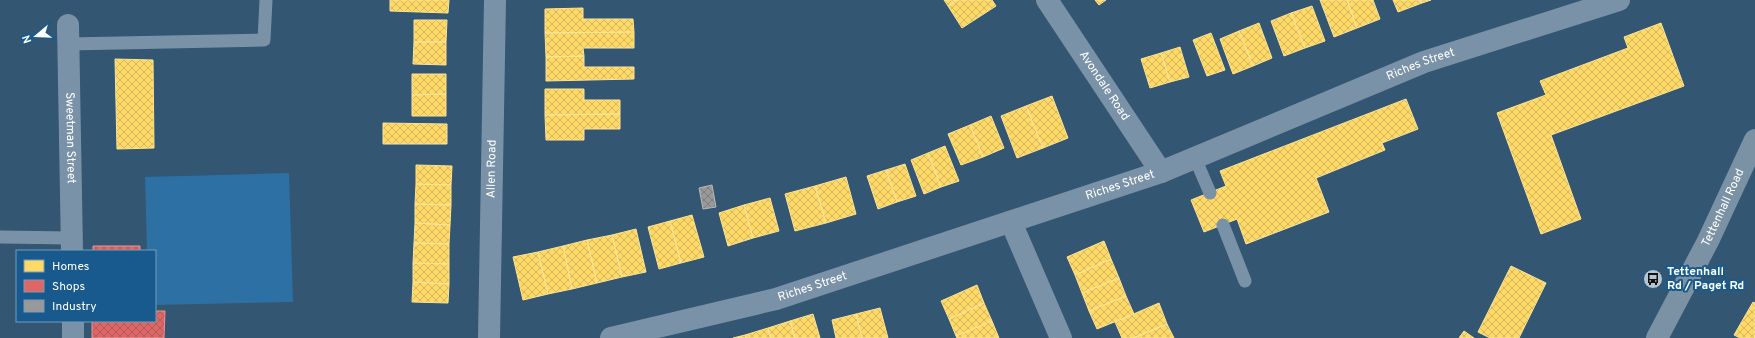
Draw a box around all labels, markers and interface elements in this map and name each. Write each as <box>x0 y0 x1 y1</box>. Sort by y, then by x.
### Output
north arrow <box>16 16 56 56</box>
text: N <box>20 33 35 45</box>
street label: Riches Street <box>1384 45 1457 85</box>
street label: Avondale Road <box>1075 48 1133 124</box>
street label: Sweetman Street <box>61 92 79 184</box>
street label: Allen Road <box>483 140 501 198</box>
street label: Tettenhall Road <box>1698 166 1748 250</box>
street label: Riches Street <box>1084 167 1157 204</box>
legend <box>16 250 156 322</box>
text: Homes <box>52 259 89 275</box>
place label: Tettenhall Rd / Paget Rd <box>1667 264 1744 294</box>
street label: Riches Street <box>776 268 849 306</box>
bus stop icon: Tettenhall Rd / Paget Rd <box>1642 268 1664 290</box>
text: Shops <box>52 279 85 295</box>
text: Industry <box>52 299 97 315</box>

